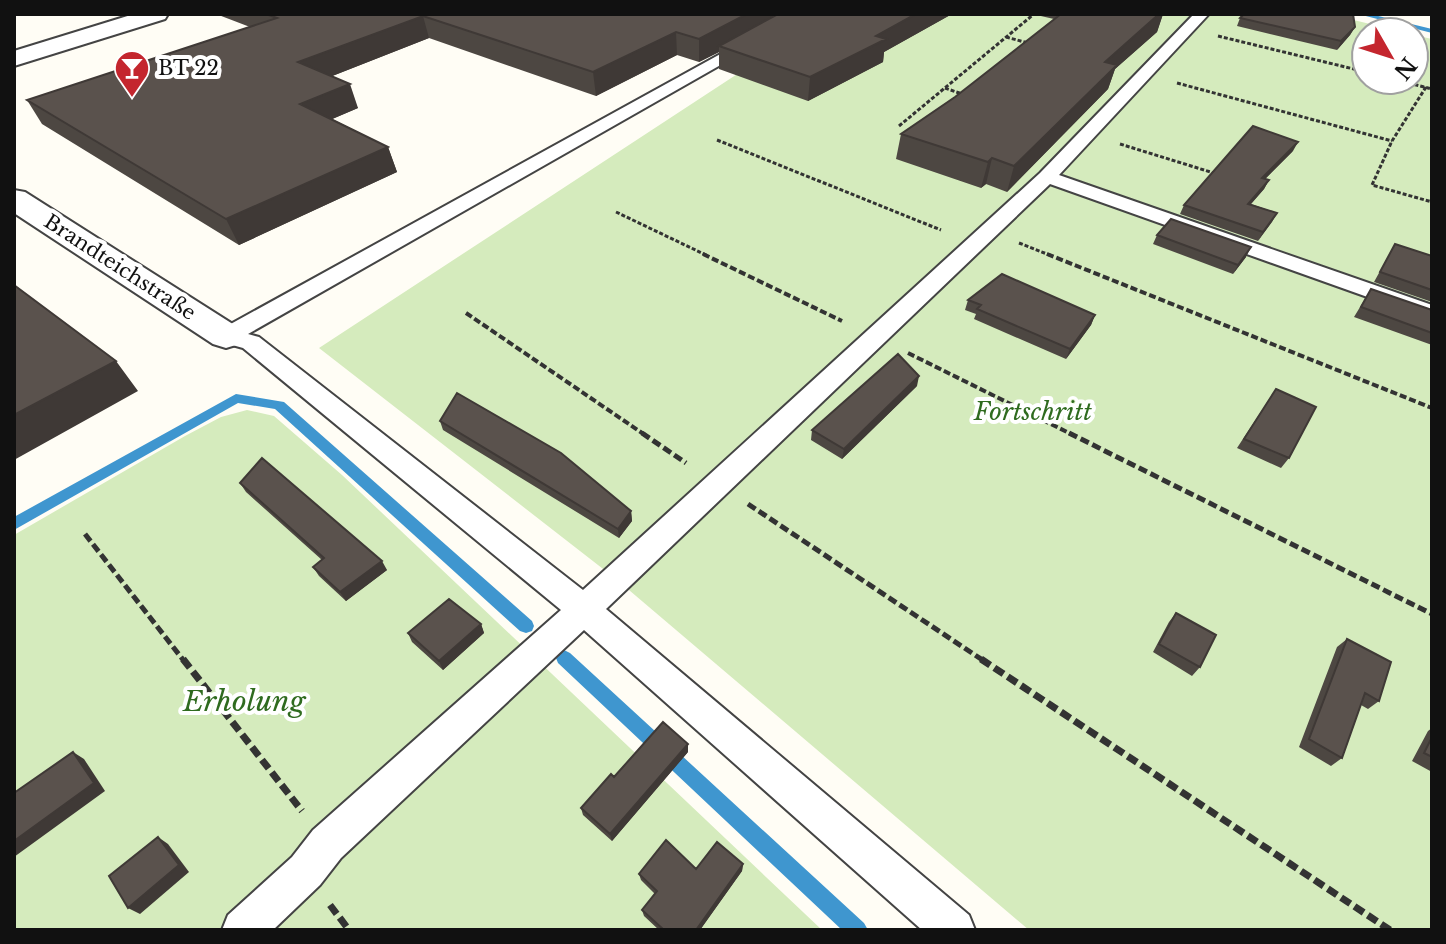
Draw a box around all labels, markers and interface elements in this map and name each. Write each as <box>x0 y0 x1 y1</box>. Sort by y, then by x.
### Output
north arrow <box>1350 16 1430 96</box>
bar icon: BT 22 <box>113 49 151 99</box>
text: N <box>1388 52 1422 85</box>
place label: BT 22 <box>158 56 219 80</box>
street label: Brandteichstraße <box>40 209 200 325</box>
park label: Fortschritt <box>973 397 1092 426</box>
park label: Erholung <box>182 684 307 719</box>

